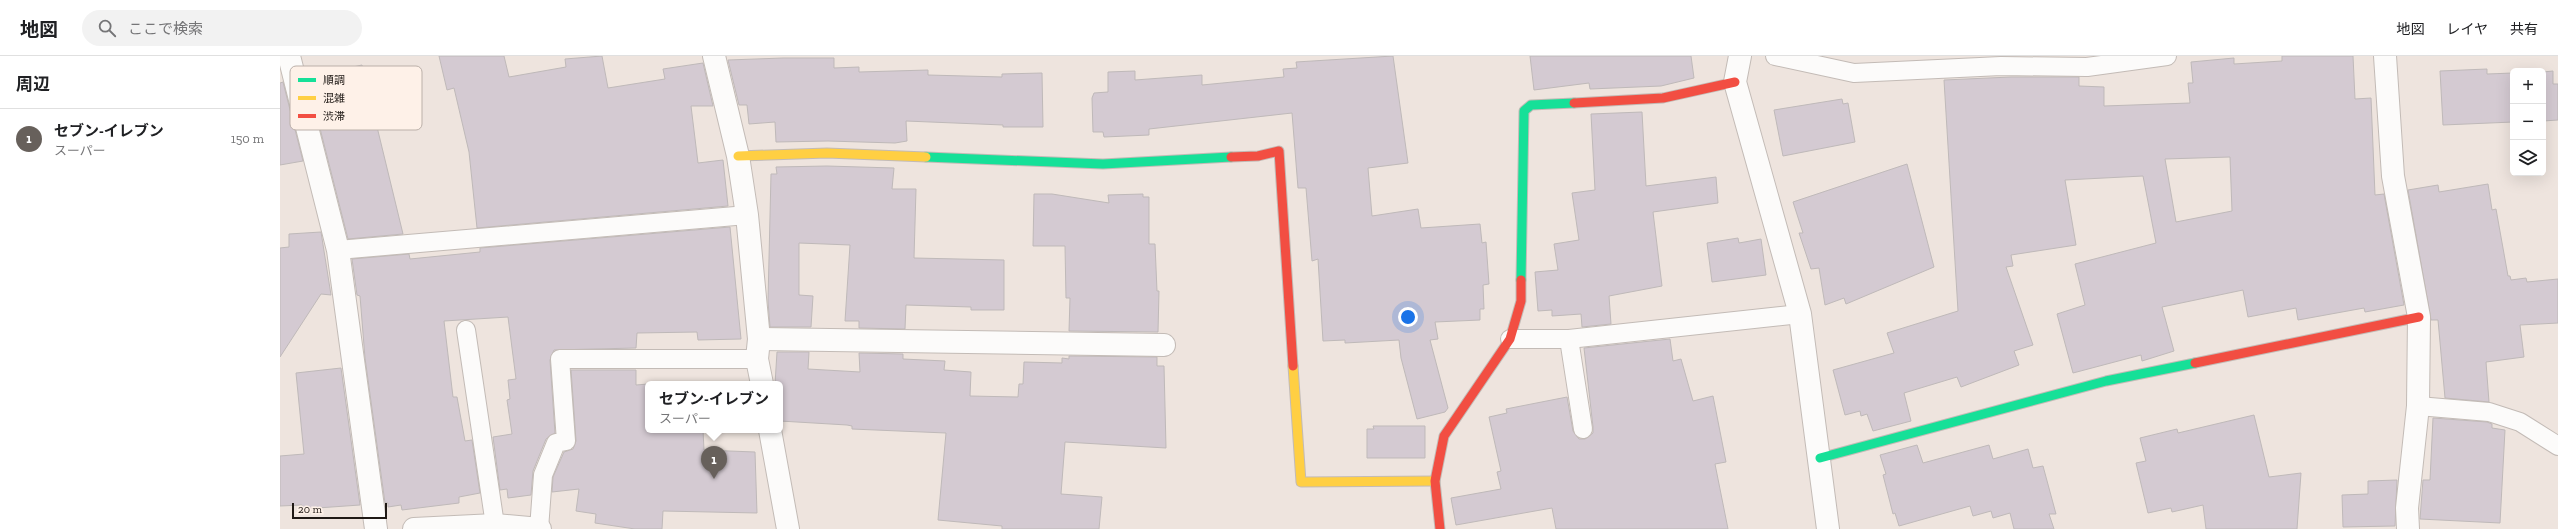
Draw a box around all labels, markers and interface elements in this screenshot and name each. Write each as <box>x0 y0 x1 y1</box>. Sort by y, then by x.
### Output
search box <box>82 10 362 46</box>
icon: search <box>96 17 118 39</box>
text: 地図 <box>20 18 58 41</box>
text: ここで検索 <box>128 20 203 38</box>
text: 地図 <box>2396 21 2424 38</box>
text: レイヤ <box>2446 21 2488 38</box>
text: 共有 <box>2510 21 2538 38</box>
legend <box>290 66 422 130</box>
map controls <box>2510 68 2546 176</box>
button: + <box>2510 68 2546 104</box>
text: 周辺 <box>16 74 50 94</box>
text: 順調 <box>323 74 345 87</box>
text: 混雑 <box>323 92 345 105</box>
button: − <box>2510 104 2546 140</box>
text: 渋滞 <box>323 110 345 123</box>
text: セブン-イレブン <box>54 122 164 140</box>
text: 1 <box>26 131 32 146</box>
text: 150 m <box>231 131 264 146</box>
button: layers <box>2510 140 2546 176</box>
text: スーパー <box>54 143 106 158</box>
your location <box>1398 307 1418 327</box>
popup <box>645 381 783 433</box>
text: セブン-イレブン <box>659 390 769 408</box>
text: スーパー <box>659 411 711 426</box>
pin: 1 <box>701 446 727 479</box>
scale bar <box>292 501 387 520</box>
text: 20 m <box>298 503 322 516</box>

